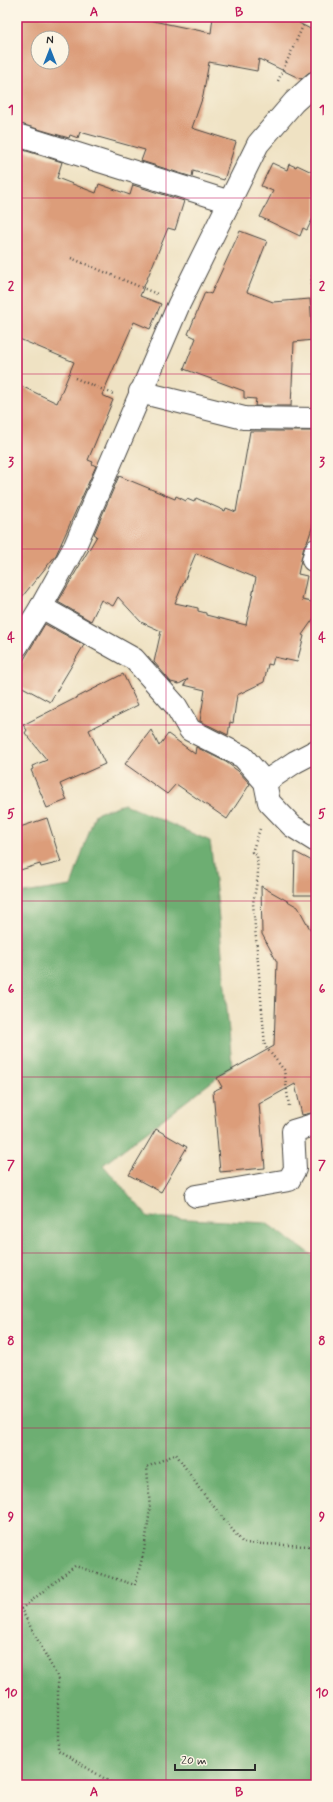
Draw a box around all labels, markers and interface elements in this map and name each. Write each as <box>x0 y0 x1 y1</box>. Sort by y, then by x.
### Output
text: A <box>90 4 98 21</box>
text: B <box>235 4 244 21</box>
north arrow <box>30 30 70 70</box>
text: N <box>46 34 54 48</box>
text: 1 <box>8 102 14 119</box>
text: 1 <box>319 102 325 119</box>
text: 2 <box>8 278 15 295</box>
text: 2 <box>319 278 326 295</box>
text: 3 <box>8 454 14 471</box>
text: 3 <box>319 454 325 471</box>
text: 4 <box>7 630 15 647</box>
text: 4 <box>318 630 326 647</box>
text: 5 <box>7 806 15 823</box>
text: 5 <box>318 806 326 823</box>
text: 6 <box>8 981 15 998</box>
text: 6 <box>319 981 326 998</box>
text: 7 <box>7 1157 15 1174</box>
text: 7 <box>318 1157 326 1174</box>
text: 8 <box>7 1333 15 1350</box>
text: 8 <box>318 1333 326 1350</box>
text: 9 <box>8 1509 15 1526</box>
text: 9 <box>319 1509 326 1526</box>
text: 10 <box>4 1685 18 1702</box>
text: 10 <box>315 1685 329 1702</box>
scale bar <box>175 1746 255 1772</box>
text: 20 m <box>181 1753 207 1769</box>
text: A <box>90 1784 98 1801</box>
text: B <box>235 1784 244 1801</box>

